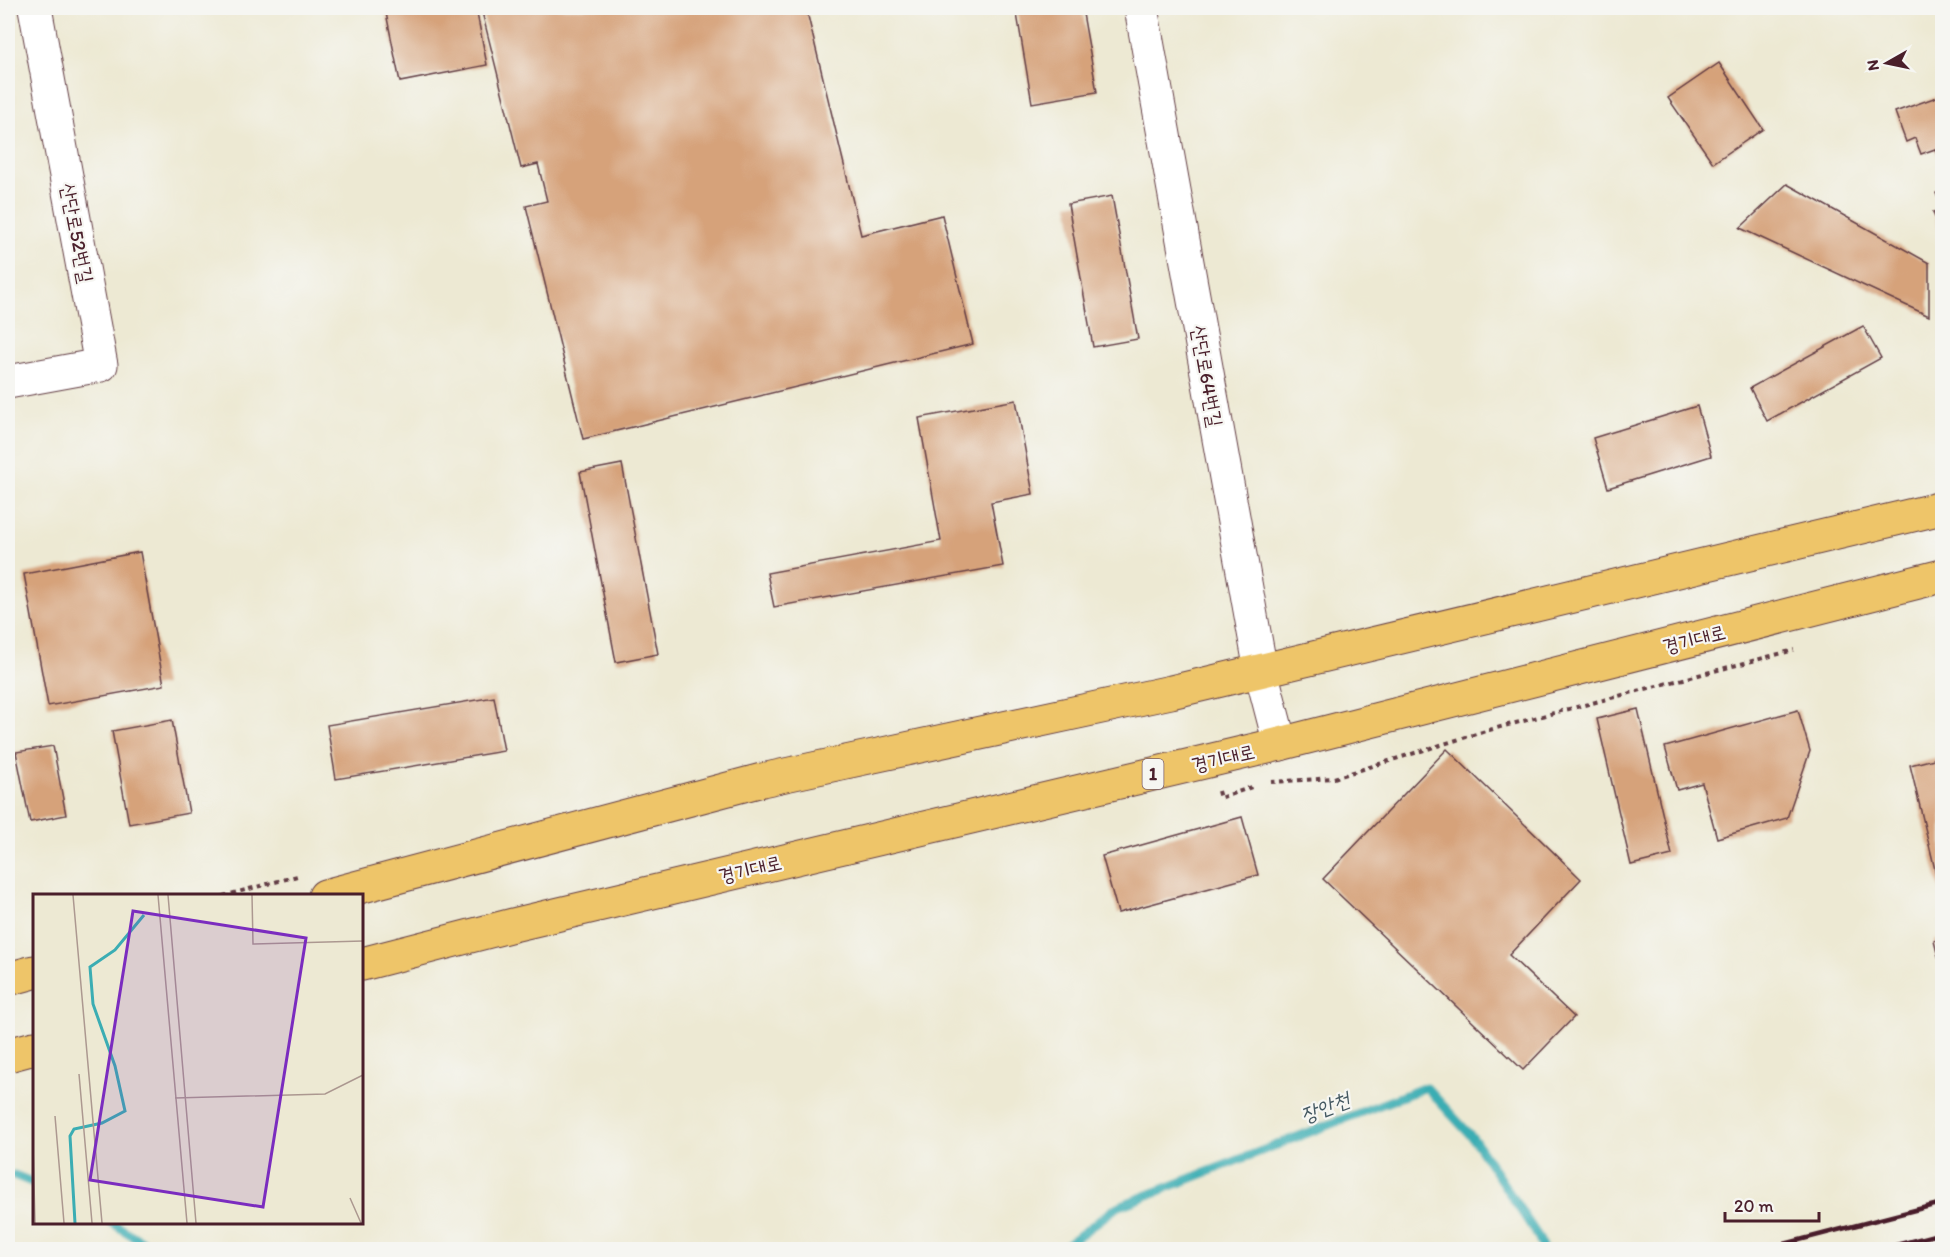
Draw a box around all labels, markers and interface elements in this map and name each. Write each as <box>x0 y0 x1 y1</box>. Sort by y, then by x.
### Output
north arrow <box>1857 33 1917 93</box>
text: N <box>1862 58 1883 72</box>
street label: 산단로52번길 <box>56 181 98 285</box>
street label: 산단로64번길 <box>1186 323 1228 429</box>
street label: 경기대로 <box>1660 620 1728 658</box>
street label: 경기대로 <box>1189 739 1257 777</box>
road number: 1 <box>1142 759 1164 789</box>
street label: 경기대로 <box>716 850 784 888</box>
inset map <box>33 894 363 1224</box>
water label: 장안천 <box>1297 1085 1355 1128</box>
scale bar <box>1725 1185 1820 1223</box>
text: 20 m <box>1734 1195 1774 1217</box>

